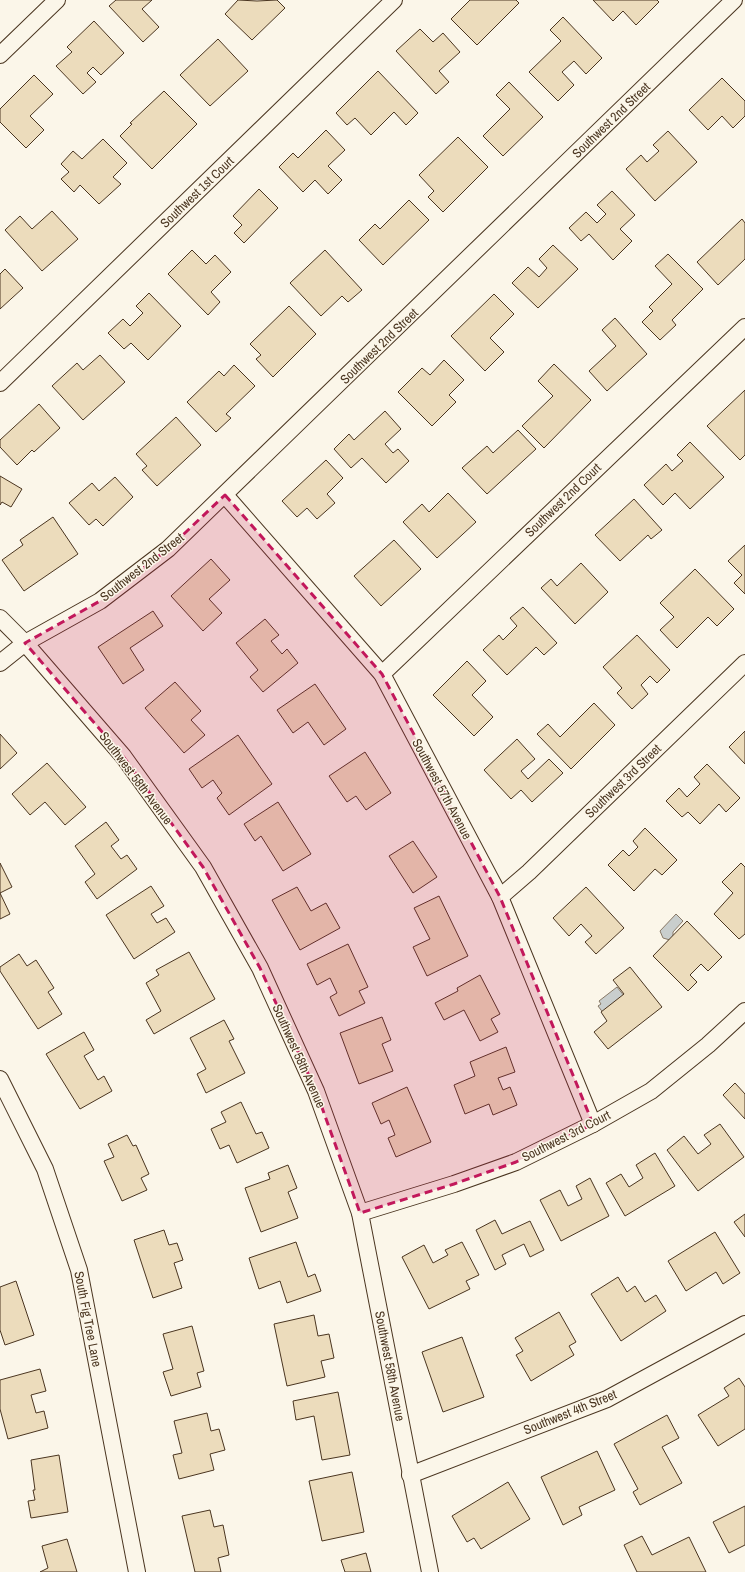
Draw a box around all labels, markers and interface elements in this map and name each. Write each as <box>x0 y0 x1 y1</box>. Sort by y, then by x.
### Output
street label: Southwest 2nd Street <box>568 78 654 162</box>
street label: Southwest 1st Court <box>157 153 237 231</box>
street label: Southwest 2nd Street <box>336 304 422 388</box>
street label: Southwest 2nd Court <box>521 459 605 541</box>
street label: Southwest 2nd Street <box>97 529 187 605</box>
street label: Southwest 58th Avenue <box>96 728 176 828</box>
street label: Southwest 57th Avenue <box>408 736 476 842</box>
street label: Southwest 3rd Street <box>581 740 665 822</box>
street label: Southwest 58th Avenue <box>268 1001 330 1111</box>
street label: Southwest 3rd Court <box>519 1106 613 1166</box>
street label: South Fig Tree Lane <box>70 1270 106 1368</box>
street label: Southwest 58th Avenue <box>371 1309 409 1423</box>
street label: Southwest 4th Street <box>521 1386 619 1438</box>

